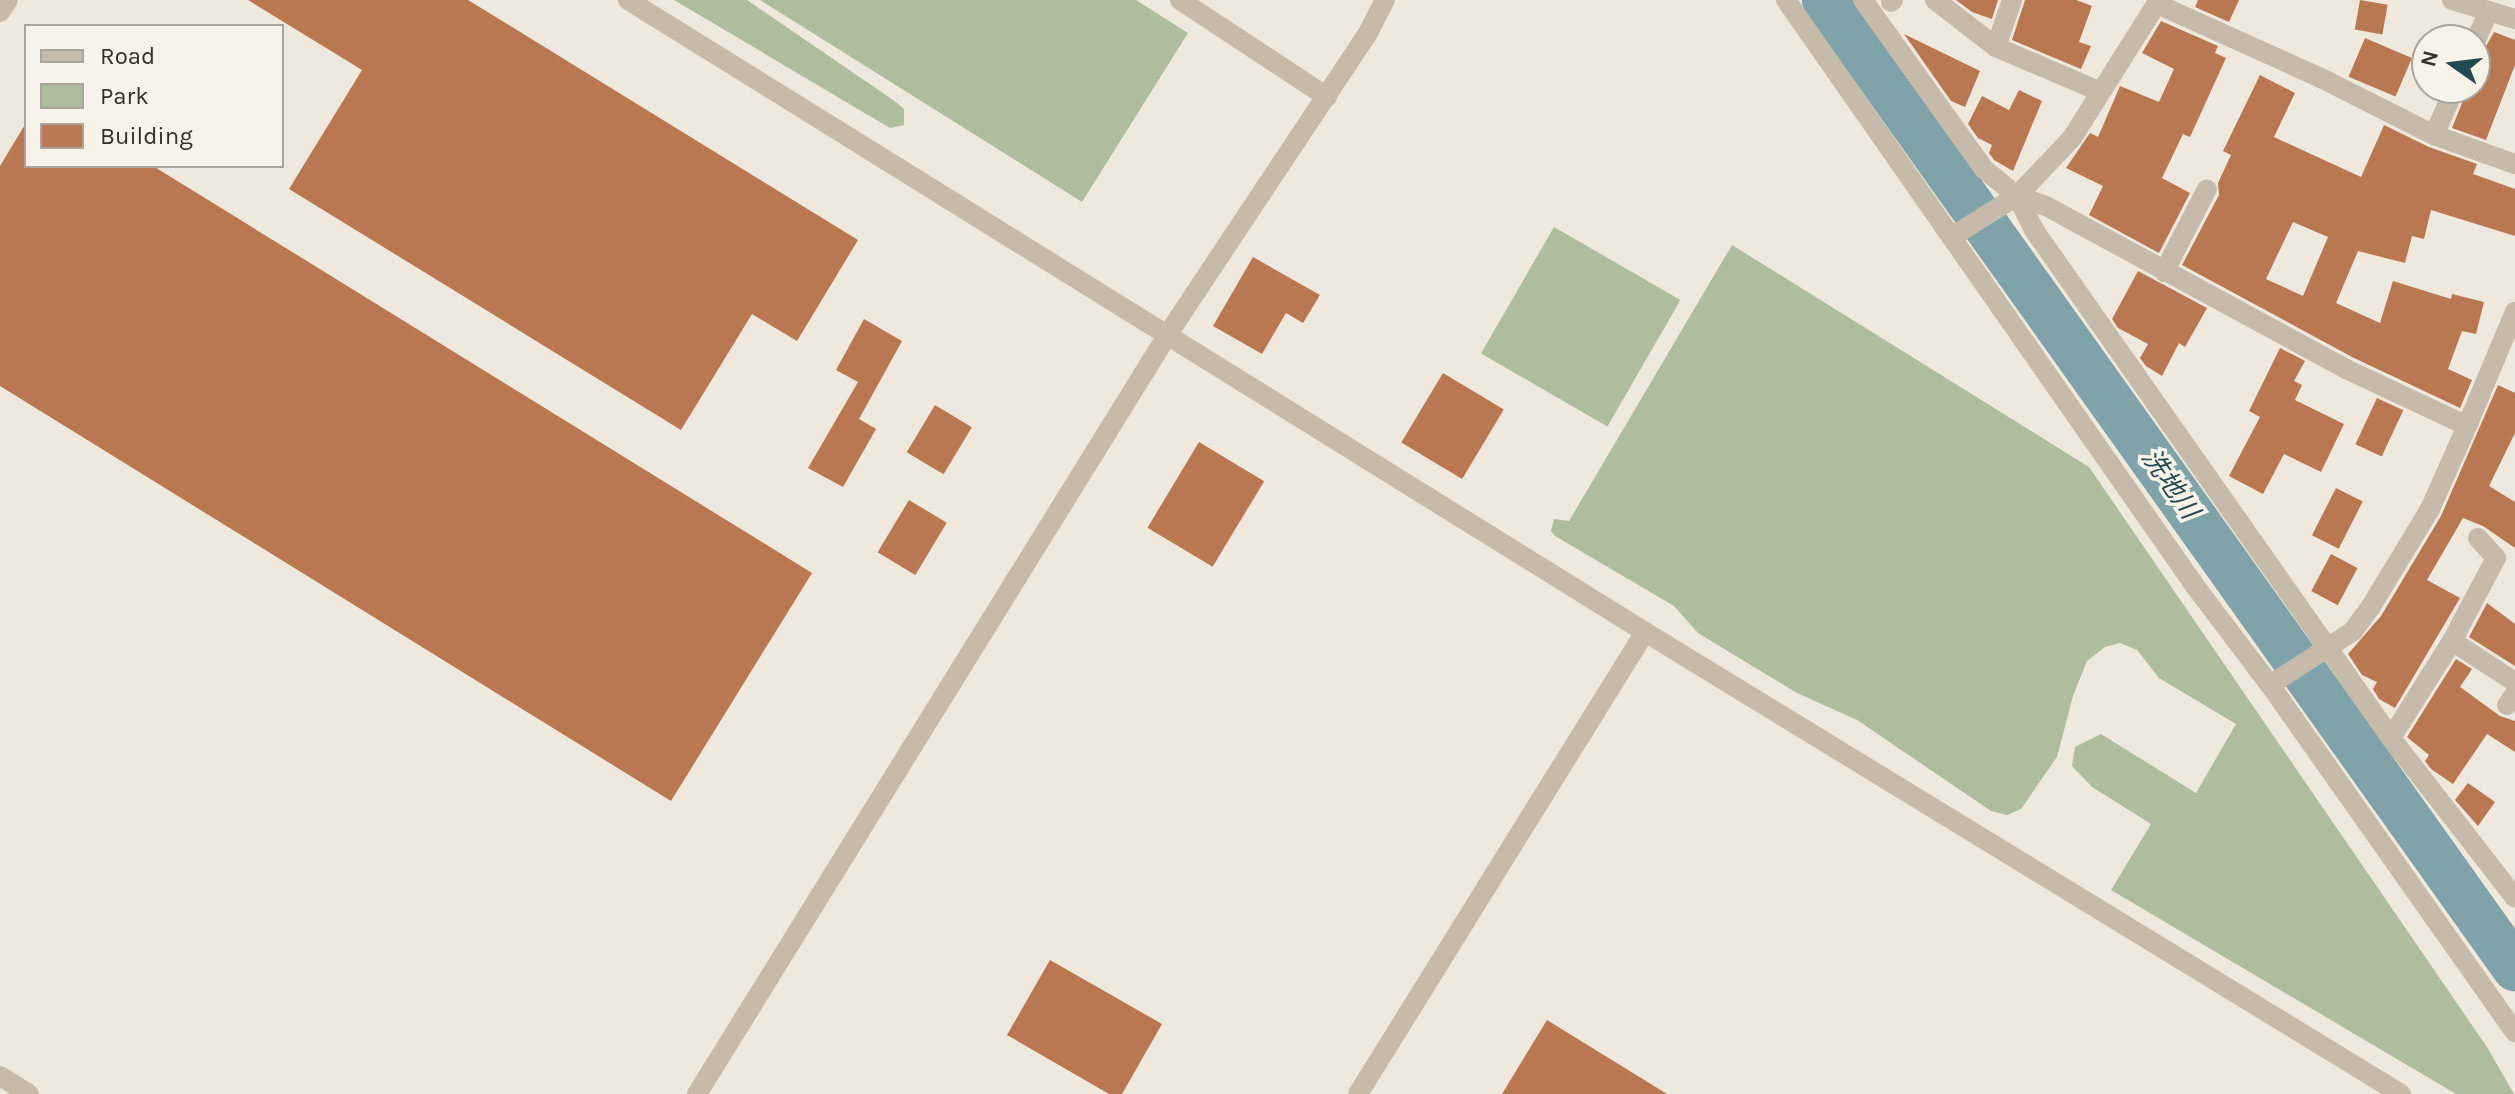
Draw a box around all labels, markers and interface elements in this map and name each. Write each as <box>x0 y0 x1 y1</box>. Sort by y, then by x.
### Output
legend <box>24 24 284 168</box>
north arrow <box>2411 24 2491 104</box>
text: Road <box>100 42 155 70</box>
text: N <box>2415 48 2444 69</box>
text: Park <box>100 82 149 110</box>
text: Building <box>100 122 193 150</box>
water label: 洗地川 <box>2135 443 2205 525</box>

